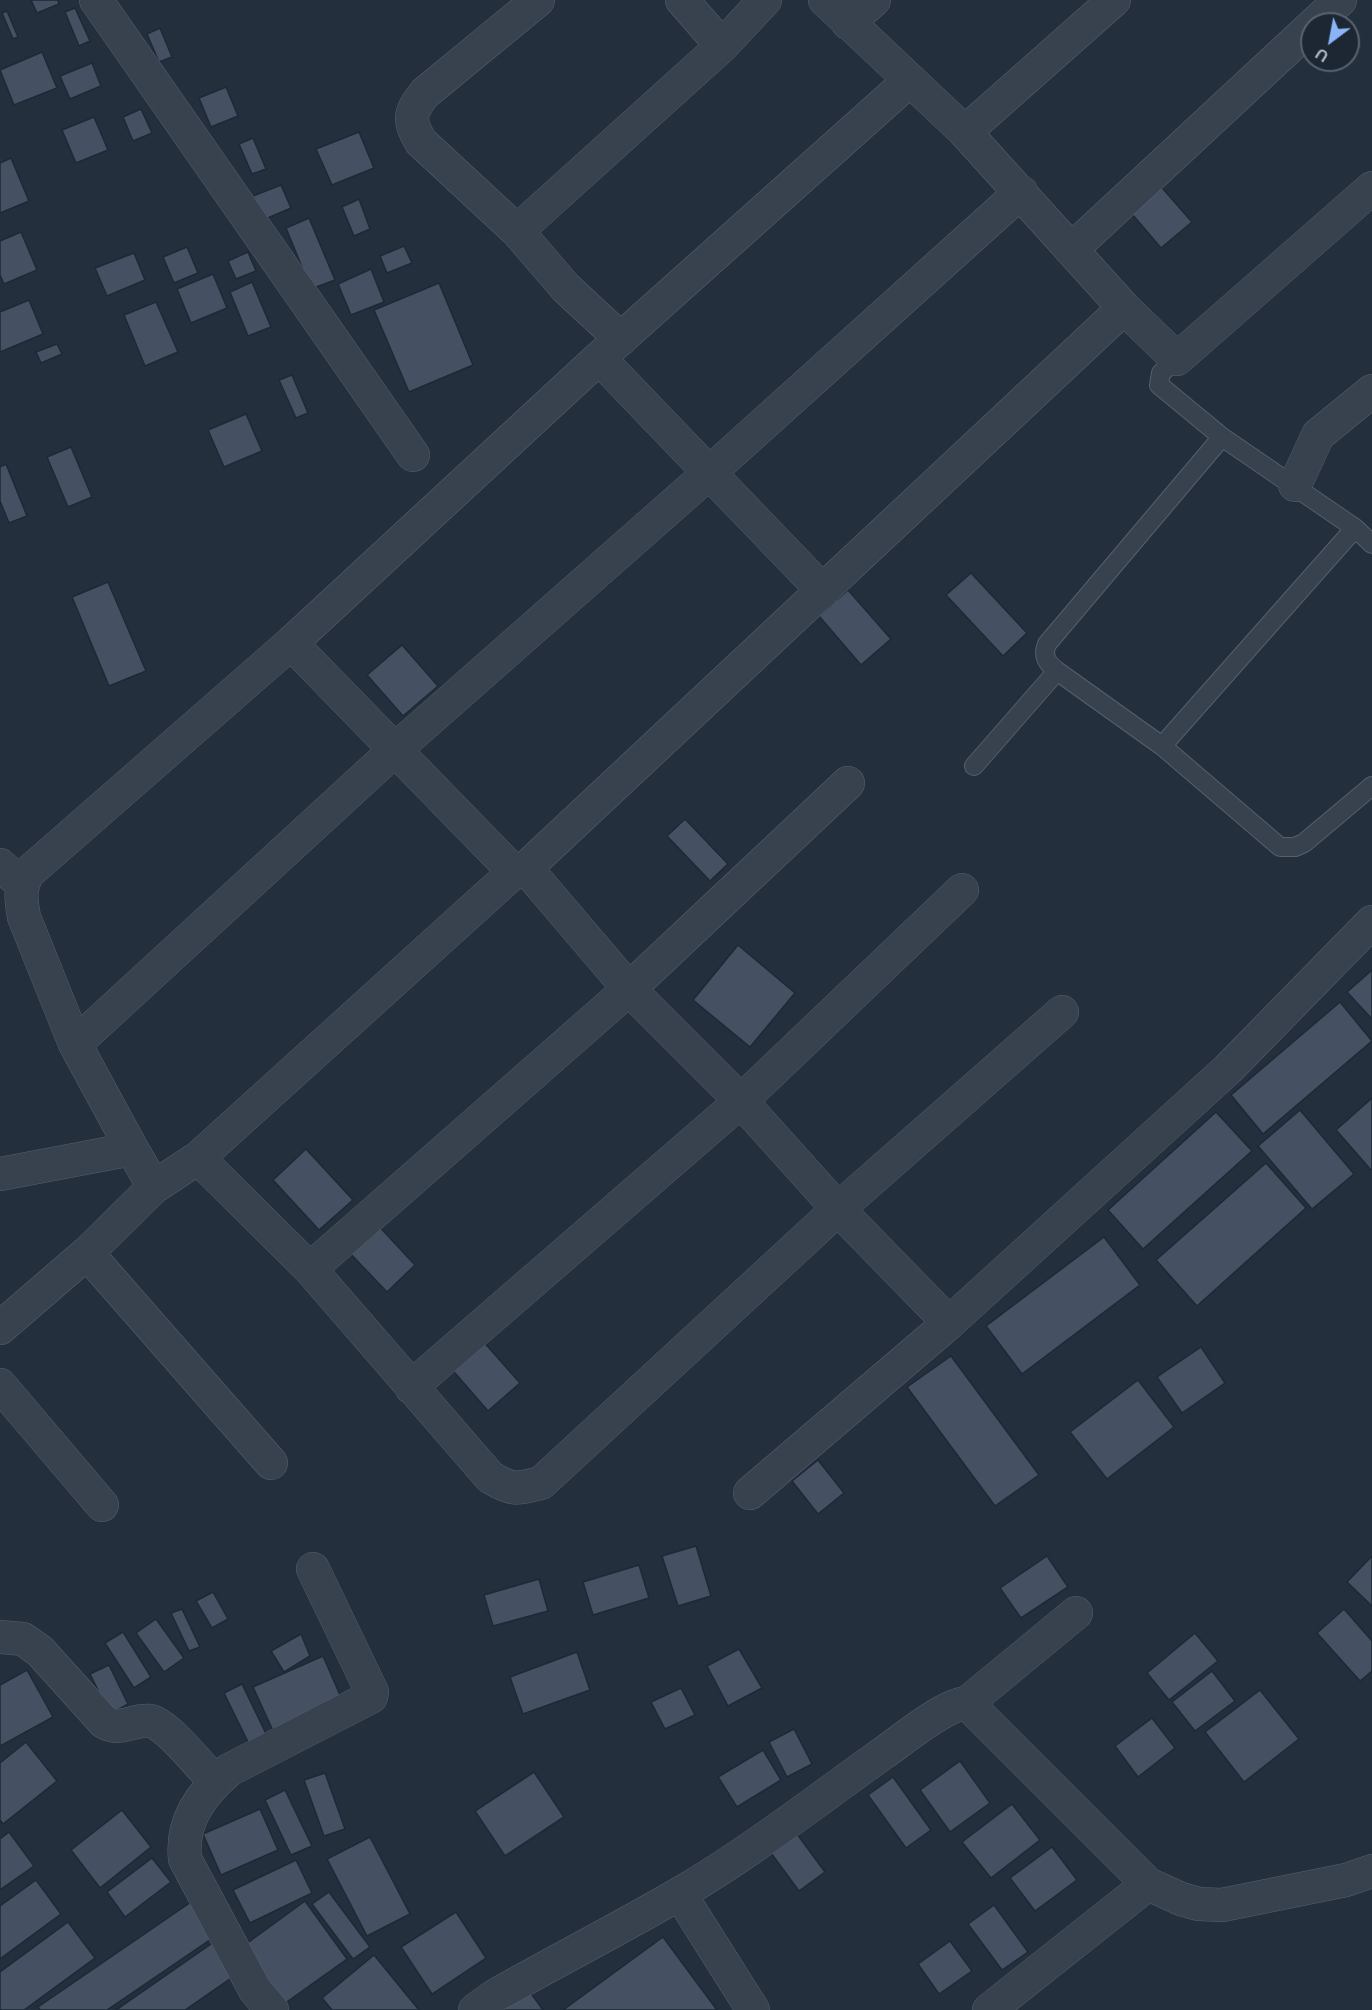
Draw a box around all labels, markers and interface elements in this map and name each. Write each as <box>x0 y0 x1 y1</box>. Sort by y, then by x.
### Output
north arrow <box>1300 12 1360 72</box>
text: U <box>1311 45 1331 67</box>

